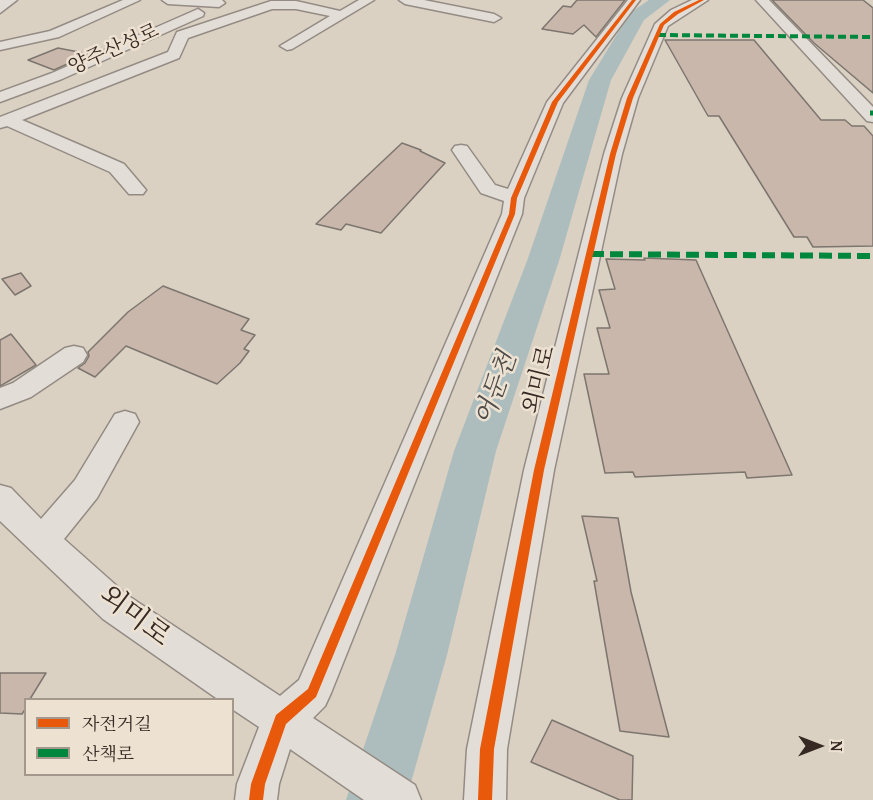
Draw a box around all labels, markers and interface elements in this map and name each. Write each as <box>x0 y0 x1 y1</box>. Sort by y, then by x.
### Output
street label: 양주산성로 <box>65 19 163 81</box>
street label: 외미로 <box>518 343 562 417</box>
water label: 어둔천 <box>469 348 525 430</box>
street label: 외미로 <box>91 579 177 655</box>
legend <box>24 698 234 776</box>
text: 자전거길 <box>82 710 152 737</box>
north arrow <box>789 716 849 776</box>
text: 산책로 <box>82 740 134 767</box>
text: N <box>825 741 849 751</box>

